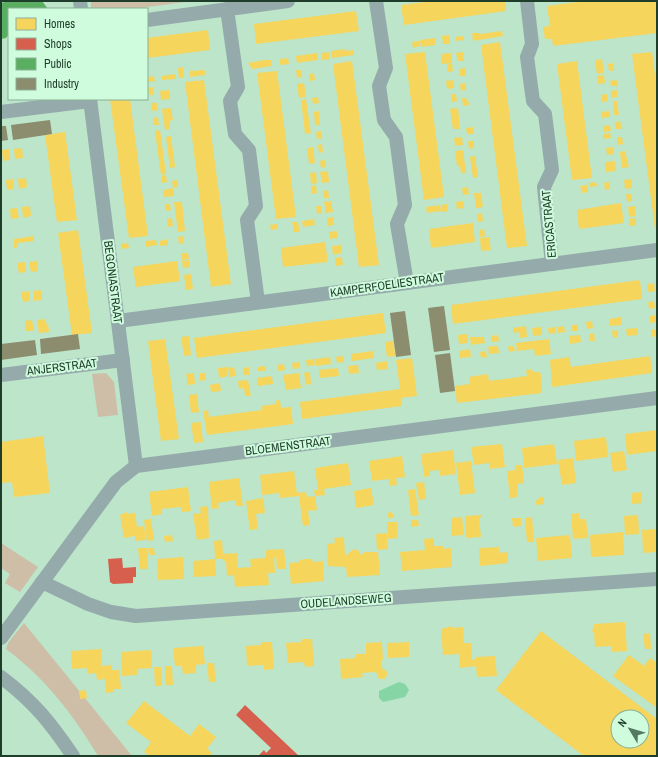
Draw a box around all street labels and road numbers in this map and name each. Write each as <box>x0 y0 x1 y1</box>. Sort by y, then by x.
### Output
street label: ERICASTRAAT <box>538 189 560 259</box>
street label: BEGONIASTRAAT <box>100 240 126 324</box>
street label: KAMPERFOELIESTRAAT <box>329 269 445 301</box>
street label: ANJERSTRAAT <box>25 355 98 379</box>
street label: BLOEMENSTRAAT <box>244 433 332 459</box>
street label: OUDELANDSEWEG <box>300 590 392 612</box>

